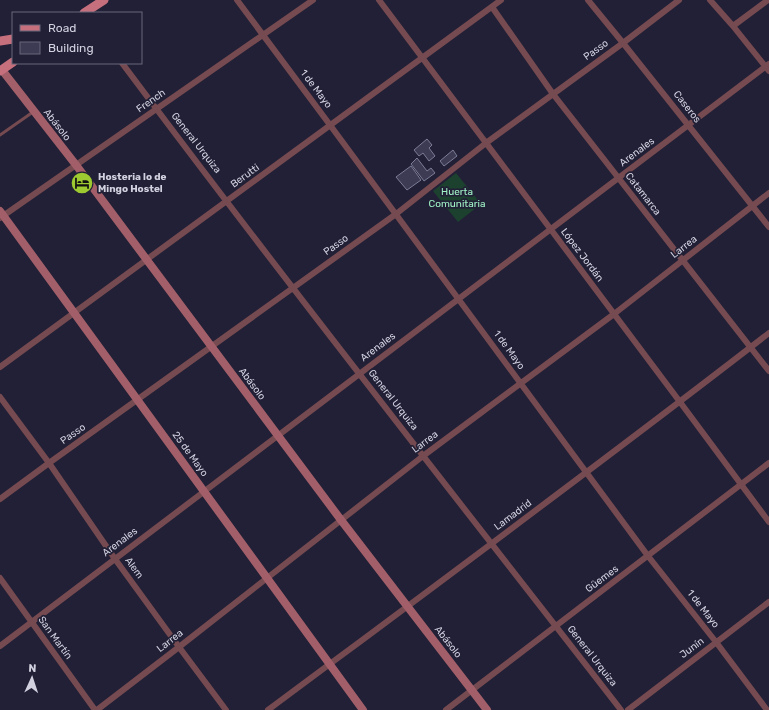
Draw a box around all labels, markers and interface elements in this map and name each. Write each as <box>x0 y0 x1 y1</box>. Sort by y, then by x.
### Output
legend <box>12 12 142 64</box>
text: Road <box>48 21 76 35</box>
street label: Passo <box>581 37 611 63</box>
text: Building <box>48 41 94 55</box>
street label: 1 de Mayo <box>298 67 335 111</box>
street label: French <box>134 87 168 115</box>
street label: Caseros <box>671 89 703 125</box>
street label: Abásolo <box>41 107 73 144</box>
street label: General Urquiza <box>169 110 223 176</box>
street label: Arenales <box>617 135 657 169</box>
street label: Berutti <box>228 162 262 190</box>
hotel icon: Hosteria lo de Mingo Hostel <box>69 170 95 196</box>
street label: Catamarca <box>623 170 663 218</box>
place label: Hosteria lo de Mingo Hostel <box>98 171 167 195</box>
park label: Huerta Comunitaria <box>429 186 485 210</box>
street label: López Jordán <box>558 226 606 284</box>
street label: Passo <box>321 232 351 258</box>
street label: Larrea <box>669 233 699 261</box>
street label: 1 de Mayo <box>491 328 527 372</box>
street label: Arenales <box>358 330 398 364</box>
street label: Abásolo <box>236 366 268 403</box>
street label: General Urquiza <box>366 367 420 433</box>
street label: Passo <box>58 421 88 447</box>
street label: Larrea <box>409 428 441 456</box>
street label: 25 de Mayo <box>170 429 210 479</box>
street label: Lamadrid <box>492 497 534 533</box>
street label: Arenales <box>100 525 140 559</box>
street label: Alem <box>122 555 146 581</box>
street label: Güemes <box>583 563 621 595</box>
street label: 1 de Mayo <box>684 588 722 631</box>
street label: San Martín <box>35 614 75 662</box>
street label: General Urquiza <box>565 623 619 689</box>
street label: Abásolo <box>432 624 464 661</box>
street label: Larrea <box>155 627 185 655</box>
street label: Junín <box>678 635 706 661</box>
north arrow <box>12 658 52 698</box>
text: N <box>28 662 37 675</box>

